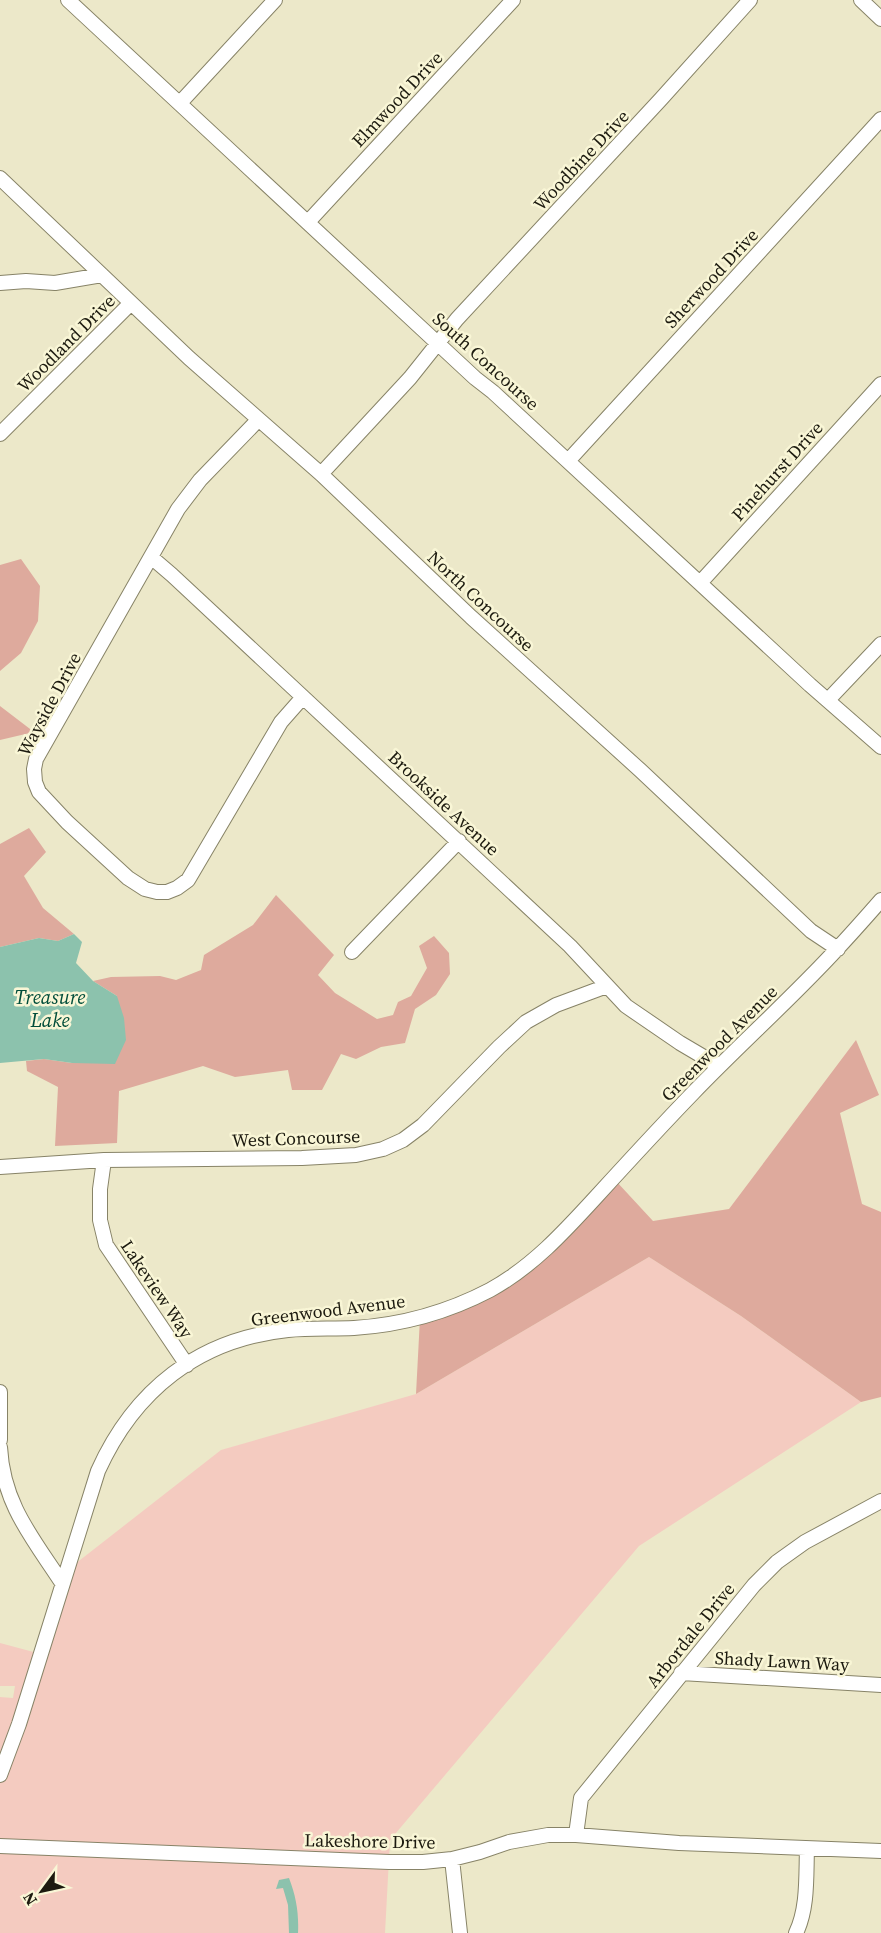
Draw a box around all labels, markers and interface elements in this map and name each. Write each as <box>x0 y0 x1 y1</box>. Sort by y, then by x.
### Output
street label: Elmwood Drive <box>346 46 448 152</box>
street label: Woodbine Drive <box>528 104 634 216</box>
street label: Sherwood Drive <box>658 223 764 333</box>
street label: Woodland Drive <box>12 289 120 397</box>
street label: South Concourse <box>427 306 545 416</box>
street label: Pinehurst Drive <box>726 416 828 526</box>
street label: North Concourse <box>422 545 540 657</box>
street label: Wayside Drive <box>11 648 87 760</box>
street label: Brookside Avenue <box>383 745 505 861</box>
street label: Greenwood Avenue <box>655 979 783 1107</box>
water label: Treasure Lake <box>15 983 85 1034</box>
street label: West Concourse <box>231 1123 361 1153</box>
street label: Lakeview Way <box>115 1235 200 1344</box>
street label: Greenwood Avenue <box>250 1288 406 1332</box>
street label: Arbordale Drive <box>640 1577 740 1693</box>
street label: Shady Lawn Way <box>714 1645 851 1677</box>
street label: Lakeshore Drive <box>304 1827 436 1855</box>
north arrow <box>12 1861 72 1921</box>
text: N <box>17 1888 42 1910</box>

